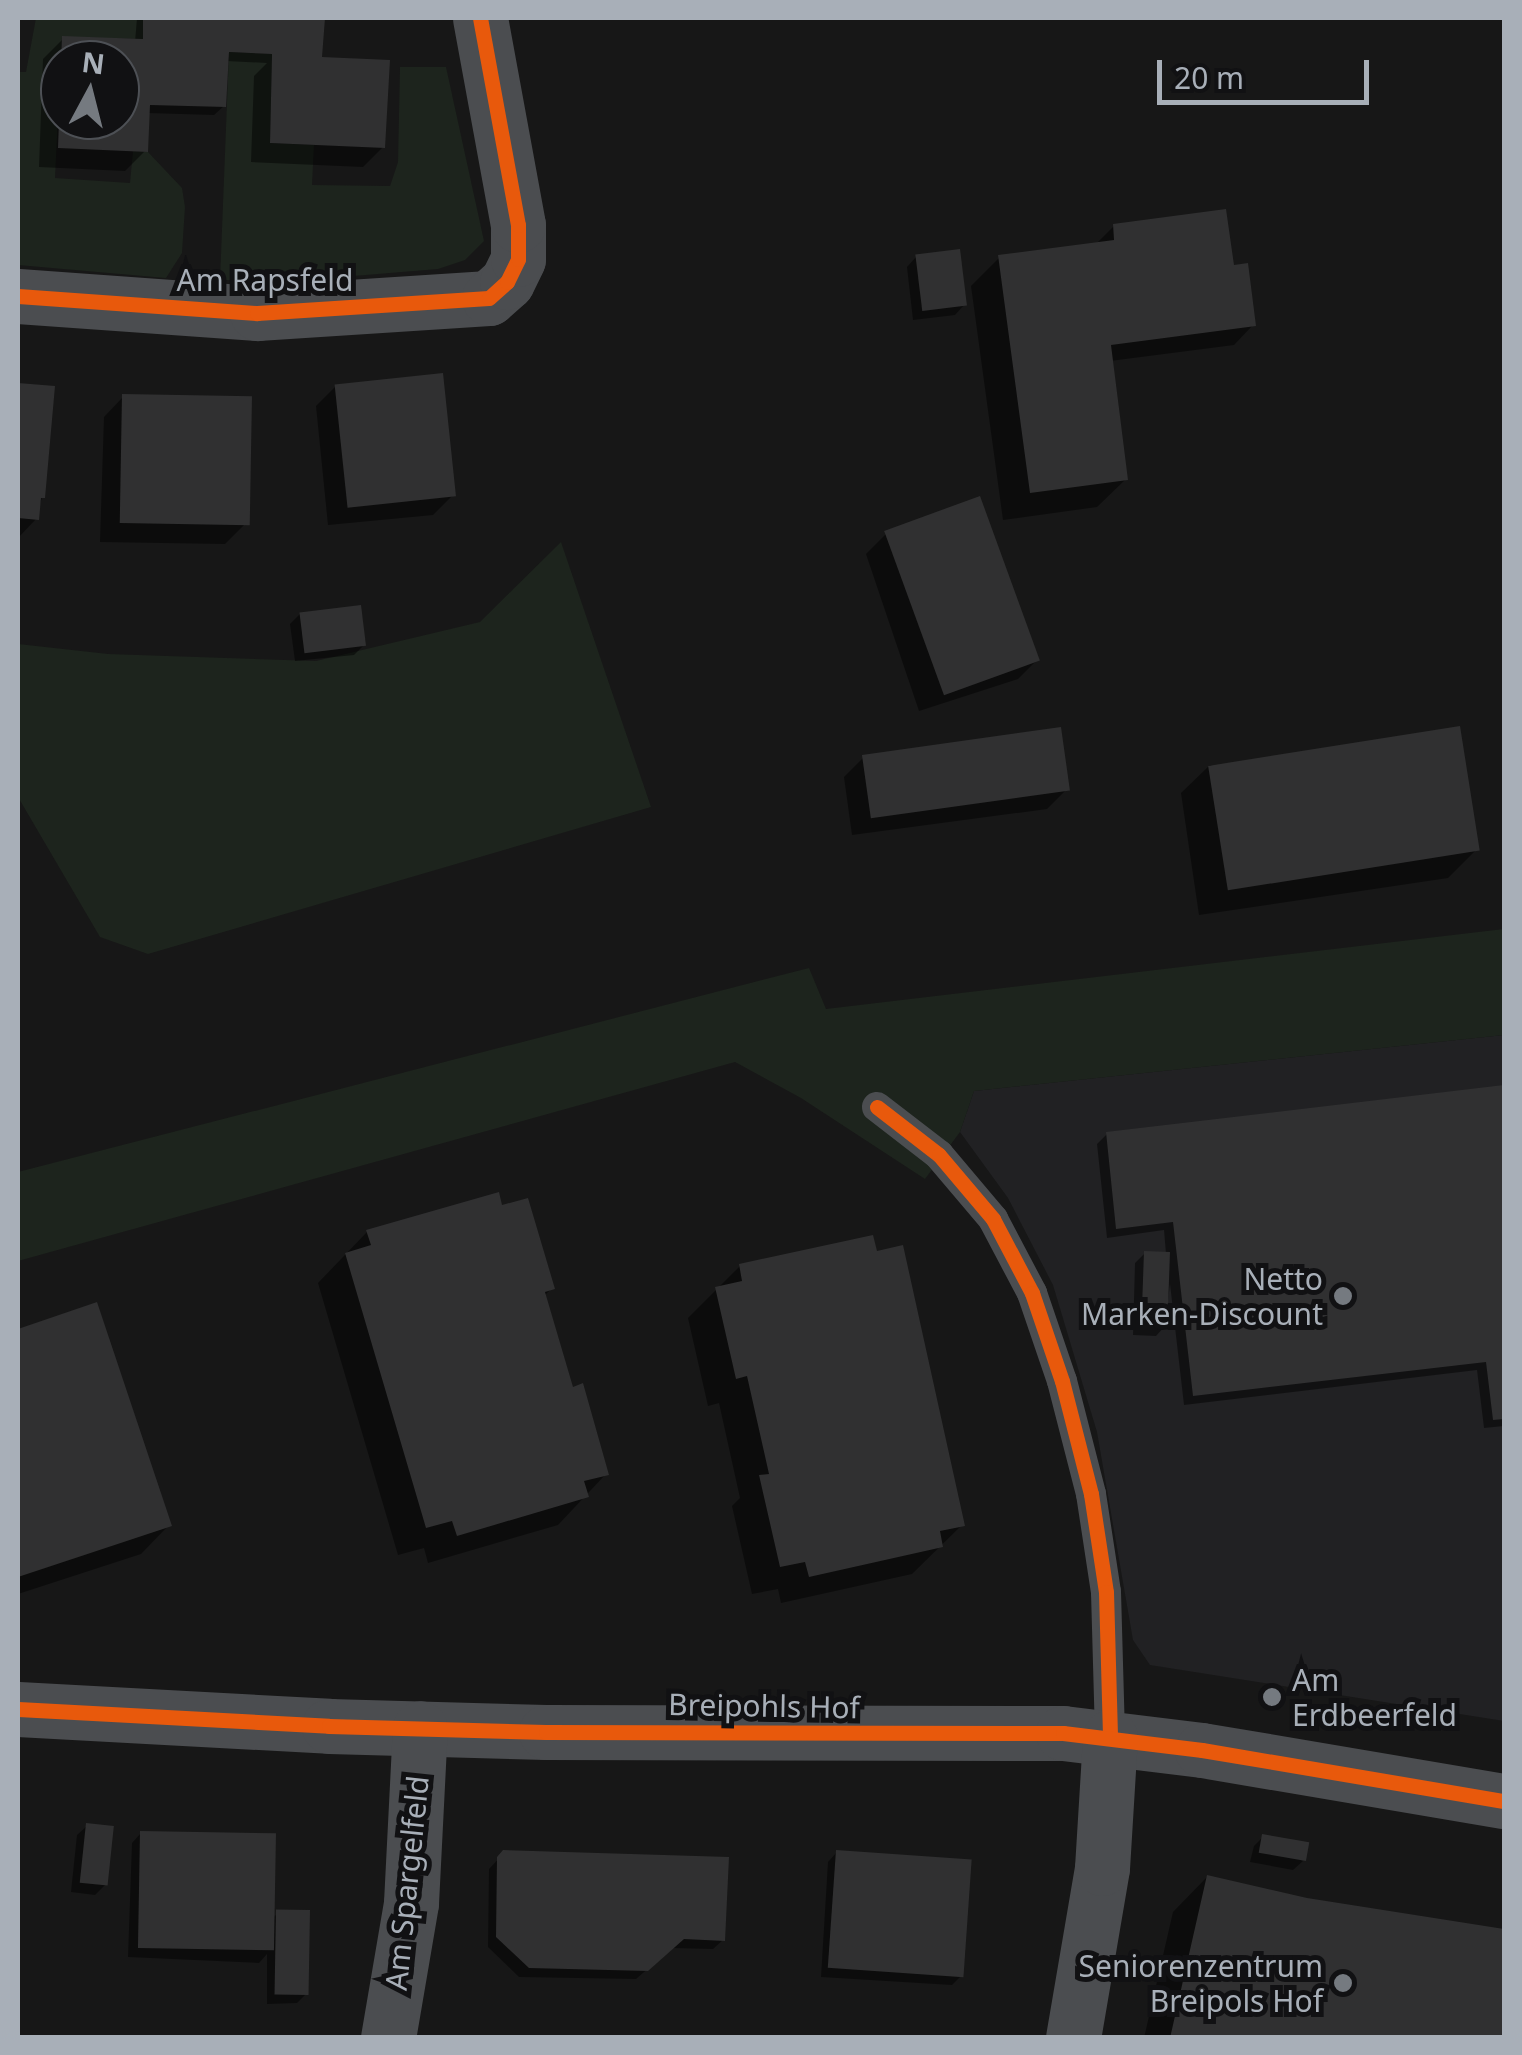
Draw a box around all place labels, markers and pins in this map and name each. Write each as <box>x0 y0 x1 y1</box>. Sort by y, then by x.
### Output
place label: Netto Marken-Discount <box>1081 1261 1323 1332</box>
marker: Netto Marken-Discount <box>1332 1285 1354 1307</box>
place label: Am Erdbeerfeld <box>1292 1662 1457 1732</box>
marker: Am Erdbeerfeld <box>1261 1686 1283 1708</box>
place label: Seniorenzentrum Breipols Hof <box>1079 1948 1323 2018</box>
marker: Seniorenzentrum Breipols Hof <box>1332 1972 1354 1994</box>

